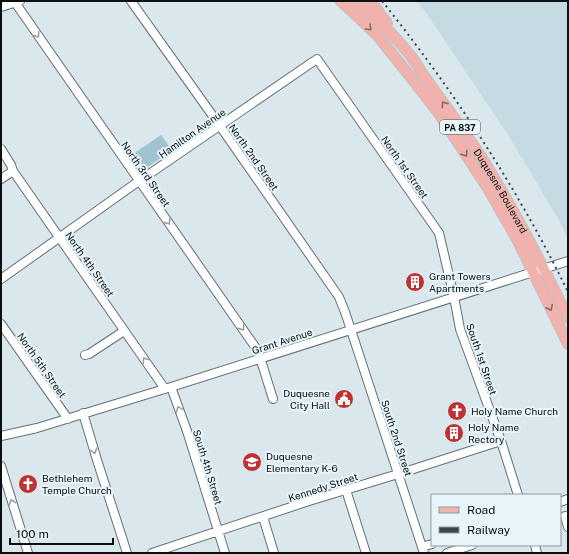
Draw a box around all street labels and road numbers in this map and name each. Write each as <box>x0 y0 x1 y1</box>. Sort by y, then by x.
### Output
street label: Hamilton Avenue <box>156 105 228 161</box>
road number: PA 837 <box>440 120 480 134</box>
street label: North 2nd Street <box>227 121 281 193</box>
street label: North 1st Street <box>379 133 431 201</box>
street label: North 3rd Street <box>119 139 173 209</box>
street label: Duquesne Boulevard <box>471 146 530 235</box>
street label: North 4th Street <box>63 229 117 299</box>
street label: South 1st Street <box>464 322 500 396</box>
street label: Grant Avenue <box>250 325 314 356</box>
street label: North 5th Street <box>15 330 69 400</box>
street label: South 2nd Street <box>379 398 415 478</box>
street label: South 4th Street <box>191 428 225 506</box>
street label: Kennedy Street <box>287 470 359 504</box>

